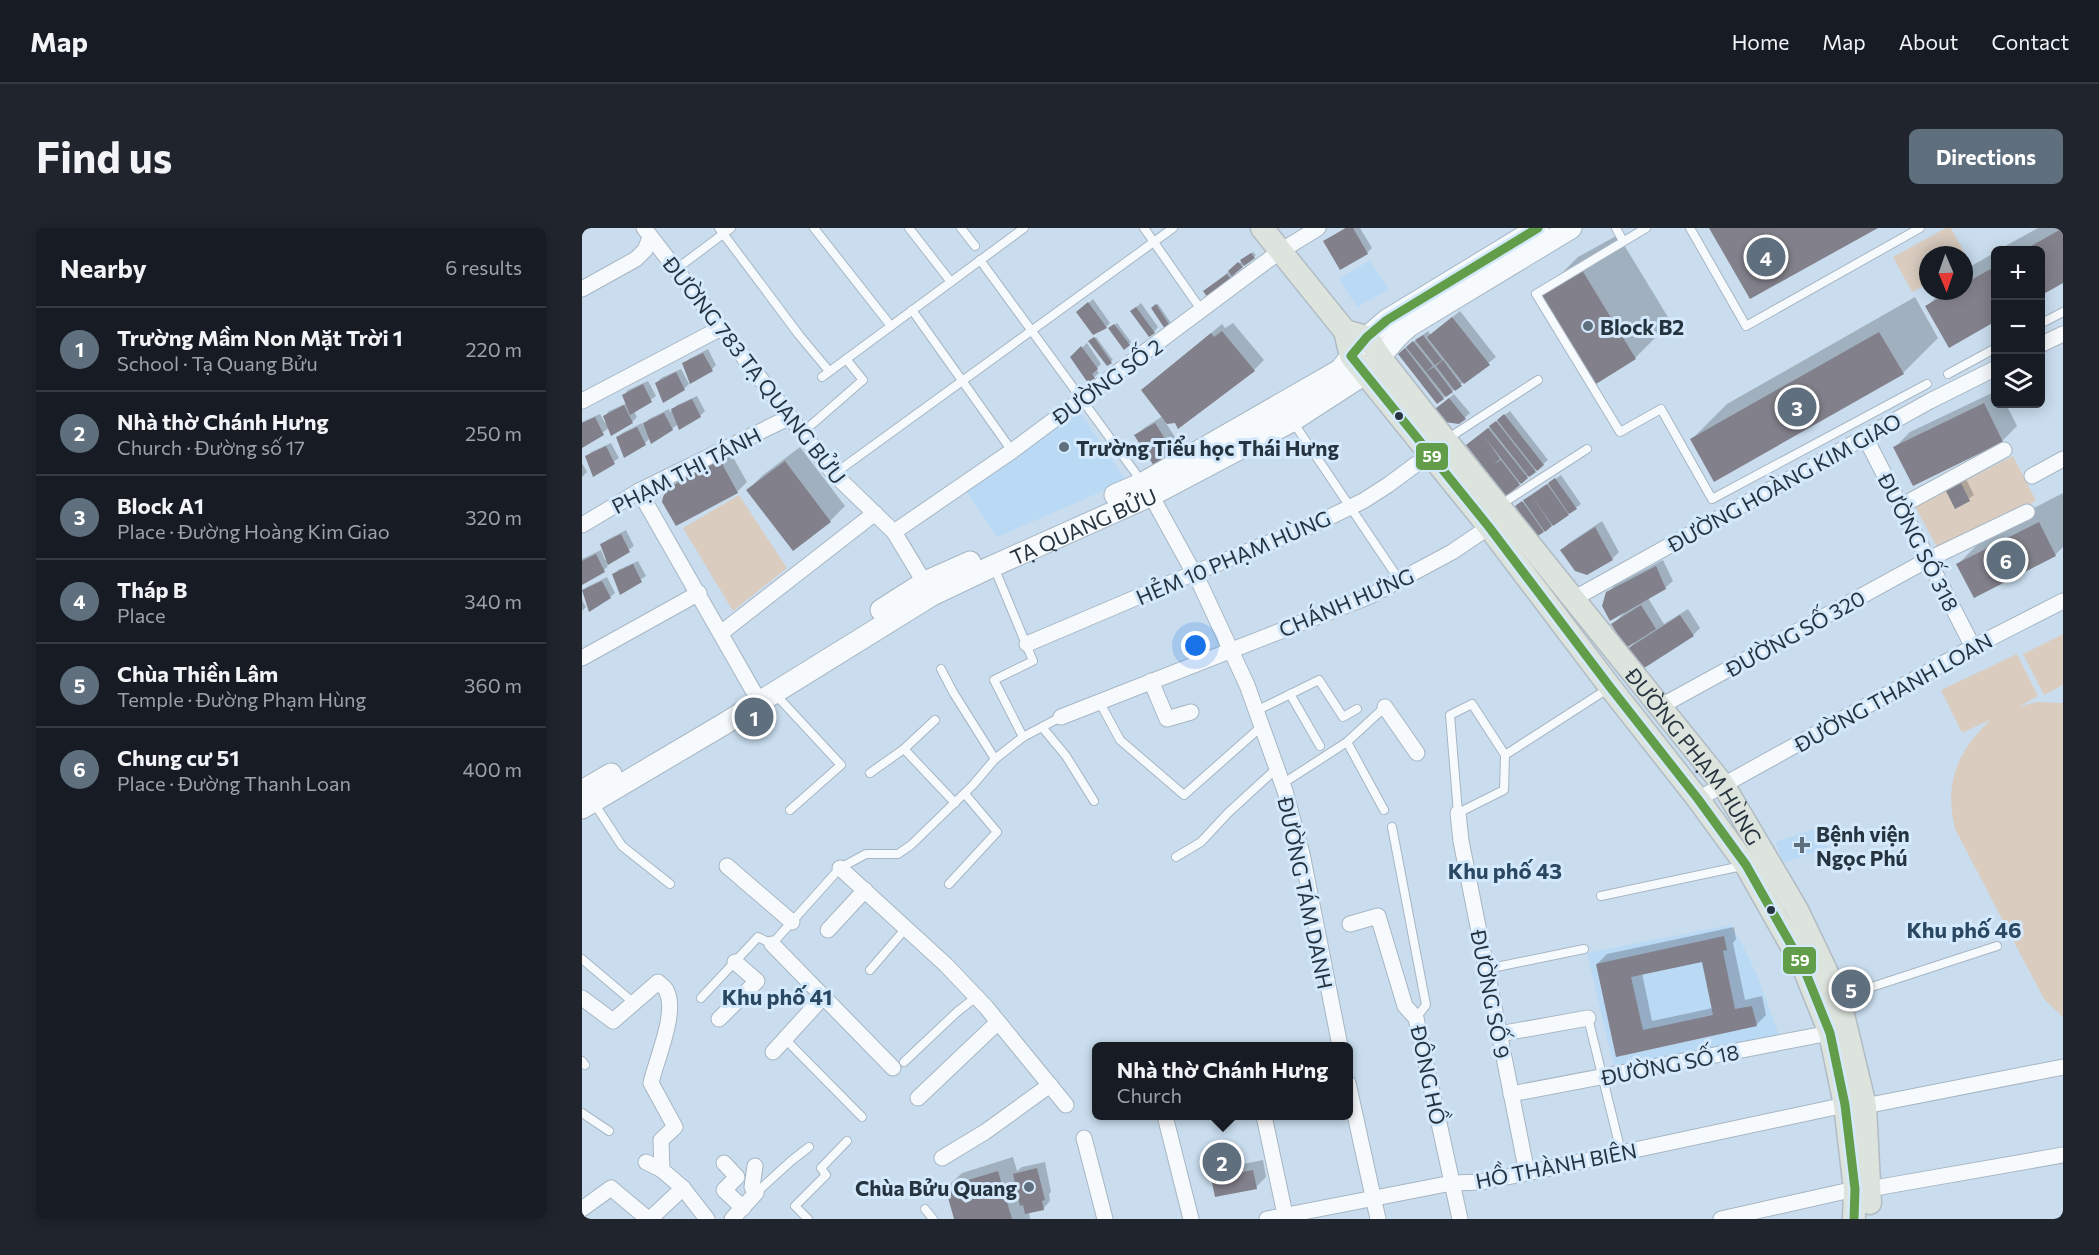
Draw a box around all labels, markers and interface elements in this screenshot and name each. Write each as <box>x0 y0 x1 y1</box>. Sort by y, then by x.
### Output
text: Map <box>30 24 88 58</box>
text: Home <box>1732 29 1789 54</box>
text: Map <box>1822 29 1866 54</box>
text: About <box>1899 29 1958 54</box>
text: Contact <box>1991 29 2069 54</box>
button: Directions <box>1909 129 2063 184</box>
text: Find us <box>36 130 172 182</box>
pin: 4 <box>1746 234 1786 279</box>
north arrow <box>1919 246 1973 300</box>
map controls <box>1991 246 2045 408</box>
button: + <box>1991 246 2045 300</box>
street label: ĐƯỜNG 783 TẠ QUANG BỬU <box>658 250 852 489</box>
text: Nearby <box>60 252 147 283</box>
text: 6 results <box>445 255 522 279</box>
button: − <box>1991 300 2045 354</box>
place label: Block B2 <box>1600 314 1684 339</box>
marker: Block B2 <box>1581 319 1595 333</box>
text: Trường Mầm Non Mặt Trời 1 <box>117 324 403 351</box>
street label: ĐƯỜNG SỐ 2 <box>1045 330 1167 430</box>
text: 1 <box>75 337 84 361</box>
text: 220 m <box>466 337 522 361</box>
text: School · Tạ Quang Bửu <box>117 351 318 375</box>
button: layers <box>1991 354 2045 408</box>
pin: 3 <box>1778 384 1816 429</box>
street label: ĐƯỜNG HOÀNG KIM GIAO <box>1662 407 1905 557</box>
text: Nhà thờ Chánh Hưng <box>117 408 329 435</box>
unlabelled marker <box>1393 410 1405 422</box>
text: 2 <box>74 421 85 445</box>
text: 250 m <box>465 421 522 445</box>
street label: PHẠM THỊ TÁNH <box>607 422 765 518</box>
text: Church · Đường số 17 <box>117 435 305 459</box>
place label: Trường Tiểu học Thái Hưng <box>1076 435 1339 461</box>
marker: Trường Tiểu học Thái Hưng <box>1057 440 1071 454</box>
line badge: 59 <box>1415 442 1449 471</box>
text: 59 <box>1422 446 1442 465</box>
street label: ĐƯỜNG SỐ 318 <box>1873 467 1967 615</box>
street label: TẠ QUANG BỬU <box>1006 482 1160 569</box>
text: Block A1 <box>117 492 204 519</box>
street label: HẺM 10 PHẠM HÙNG <box>1132 504 1334 609</box>
text: 3 <box>74 505 85 529</box>
text: 320 m <box>465 505 522 529</box>
text: Place · Đường Hoàng Kim Giao <box>117 519 390 543</box>
pin: 6 <box>1986 538 2026 582</box>
street label: CHÁNH HƯNG <box>1275 562 1417 642</box>
text: Tháp B <box>117 576 187 603</box>
street label: ĐƯỜNG SỐ 320 <box>1719 582 1869 682</box>
text: 4 <box>73 589 86 613</box>
text: 340 m <box>464 589 522 613</box>
text: Place <box>117 603 166 627</box>
street label: ĐƯỜNG THANH LOAN <box>1789 627 1996 757</box>
your location <box>1181 631 1210 660</box>
text: Chùa Thiền Lâm <box>117 660 278 687</box>
street label: ĐƯỜNG PHẠM HÙNG <box>1620 662 1768 849</box>
text: 5 <box>74 673 85 697</box>
text: 360 m <box>464 673 522 697</box>
text: Temple · Đường Phạm Hùng <box>117 687 366 711</box>
pin: 1 <box>734 694 774 740</box>
text: Chung cư 51 <box>117 744 239 771</box>
text: 6 <box>73 757 86 781</box>
text: 400 m <box>463 757 522 781</box>
text: Place · Đường Thanh Loan <box>117 771 351 795</box>
street label: ĐƯỜNG TÁM DANH <box>1273 794 1339 991</box>
place label: Bệnh viện Ngọc Phú <box>1816 821 1910 871</box>
marker: Bệnh viện Ngọc Phú <box>1793 836 1811 854</box>
district label: Khu phố 43 <box>1448 857 1562 884</box>
unlabelled marker <box>1765 904 1777 916</box>
district label: Khu phố 46 <box>1906 916 2022 943</box>
street label: ĐƯỜNG SỐ 9 <box>1466 926 1519 1061</box>
line badge: 59 <box>1782 946 1817 975</box>
text: 59 <box>1790 950 1810 969</box>
pin: 5 <box>1832 966 1870 1011</box>
district label: Khu phố 41 <box>722 983 832 1010</box>
street label: ĐÔNG HỒ <box>1406 1022 1455 1127</box>
street label: ĐƯỜNG SỐ 18 <box>1598 1035 1741 1090</box>
popup <box>1092 1042 1353 1120</box>
text: Nhà thờ Chánh Hưng <box>1117 1056 1328 1083</box>
text: Church <box>1117 1083 1182 1107</box>
street label: HỒ THÀNH BIÊN <box>1473 1134 1639 1193</box>
pin: 2 <box>1202 1140 1242 1184</box>
place label: Chùa Bửu Quang <box>855 1175 1017 1200</box>
marker: Chùa Bửu Quang <box>1022 1180 1036 1194</box>

